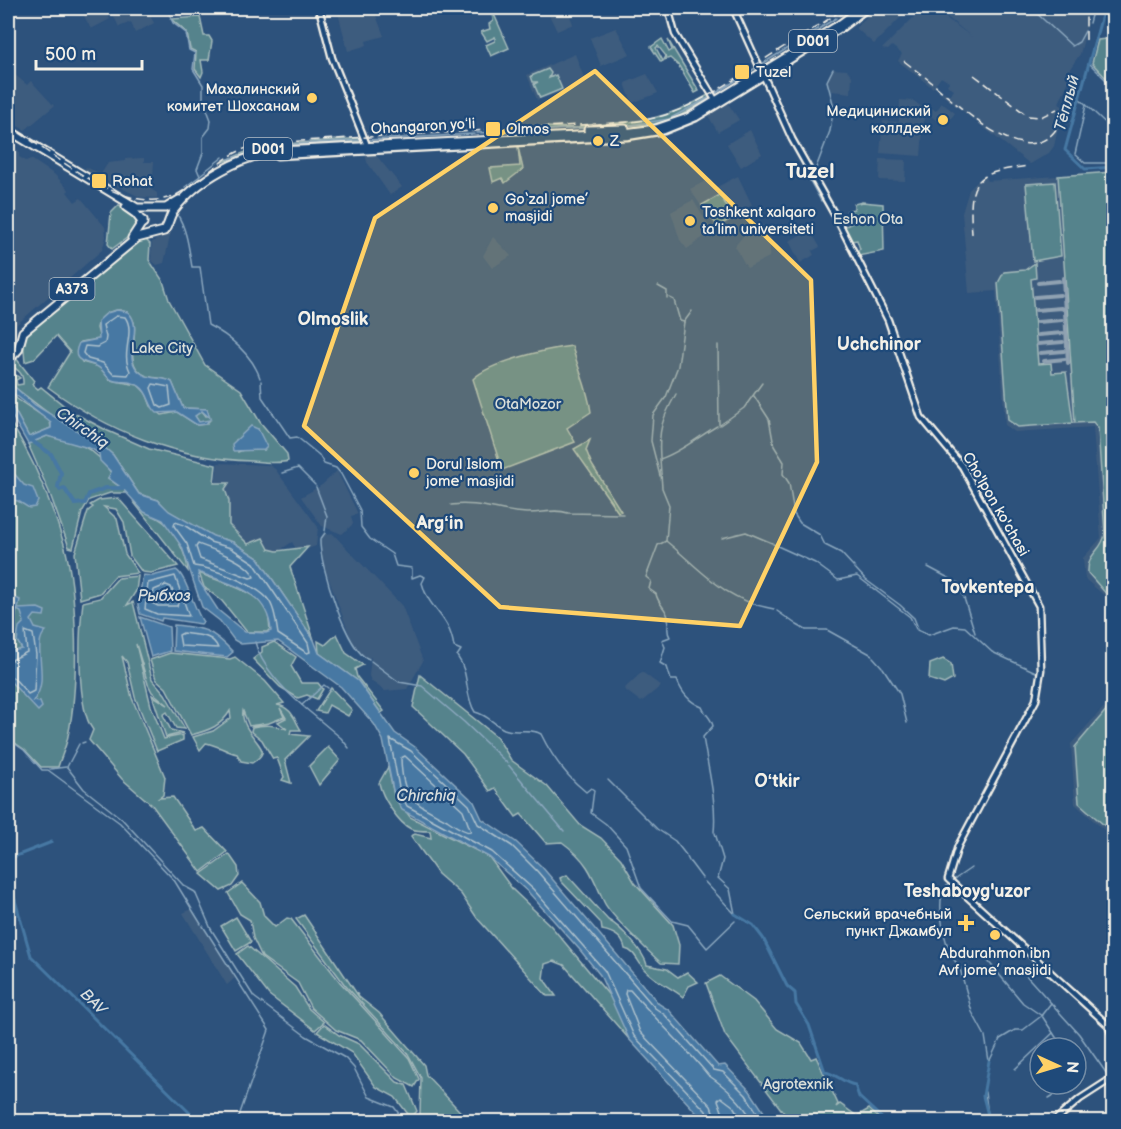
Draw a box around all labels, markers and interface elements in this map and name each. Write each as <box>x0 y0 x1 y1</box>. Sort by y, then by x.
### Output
road number: D001 <box>789 30 837 52</box>
scale bar <box>36 33 142 71</box>
text: 500 m <box>45 44 96 65</box>
marker: Tuzel <box>733 63 751 81</box>
place label: Tuzel <box>756 63 791 82</box>
water label: Тёплый <box>1051 73 1084 133</box>
place label: Махалинский комитет Шохcанам <box>167 80 300 116</box>
marker: Махалинский комитет Шохcанам <box>305 91 319 105</box>
place label: Медициниский коллдеж <box>826 102 932 138</box>
marker: Медициниский коллдеж <box>936 113 950 127</box>
street label: Ohangaron yoʻli <box>370 114 476 139</box>
marker: Olmos <box>484 120 502 138</box>
place label: Olmos <box>506 120 550 139</box>
place label: Z <box>609 132 620 151</box>
marker: Z <box>591 134 605 148</box>
road number: D001 <box>244 138 292 160</box>
district label: Tuzel <box>786 159 834 184</box>
marker: Rohat <box>90 172 108 190</box>
place label: Rohat <box>112 172 153 191</box>
place label: Go‘zal jome’ masjidi <box>505 190 588 226</box>
marker: Go‘zal jome’ masjidi <box>486 201 500 215</box>
place label: Toshkent xalqaro ta’lim universiteti <box>702 203 816 239</box>
park label: Eshon Ota <box>833 210 903 229</box>
marker: Toshkent xalqaro ta’lim universiteti <box>683 214 697 228</box>
road number: A373 <box>50 278 94 300</box>
district label: Olmoslik <box>298 309 369 330</box>
district label: Uchchinor <box>837 334 922 355</box>
park label: Lake City <box>131 339 193 358</box>
park label: OtaMozor <box>495 395 562 414</box>
water label: Chirchiq <box>52 403 112 453</box>
street label: Cho'lpon ko'chasi <box>958 449 1033 560</box>
place label: Dorul Islom jome' masjidi <box>425 455 514 491</box>
marker: Dorul Islom jome' masjidi <box>407 466 421 480</box>
district label: Argʻin <box>415 513 464 534</box>
district label: Tovkentepa <box>941 577 1035 598</box>
water label: Рыбхоз <box>137 587 191 606</box>
district label: Oʻtkir <box>754 771 800 792</box>
water label: Chirchiq <box>396 787 456 806</box>
district label: Teshaboyg'uzor <box>904 881 1031 902</box>
place label: Сельский врачебный пункт Джамбул <box>804 905 952 941</box>
marker: Сельский врачебный пункт Джамбул <box>957 914 975 932</box>
marker: Abdurahmon ibn Avf jome’ masjidi <box>988 928 1002 942</box>
place label: Abdurahmon ibn Avf jome’ masjidi <box>939 944 1051 980</box>
water label: BAV <box>76 985 112 1021</box>
north arrow <box>1028 1036 1088 1096</box>
text: N <box>1062 1060 1081 1074</box>
park label: Agrotexnik <box>763 1075 834 1094</box>

